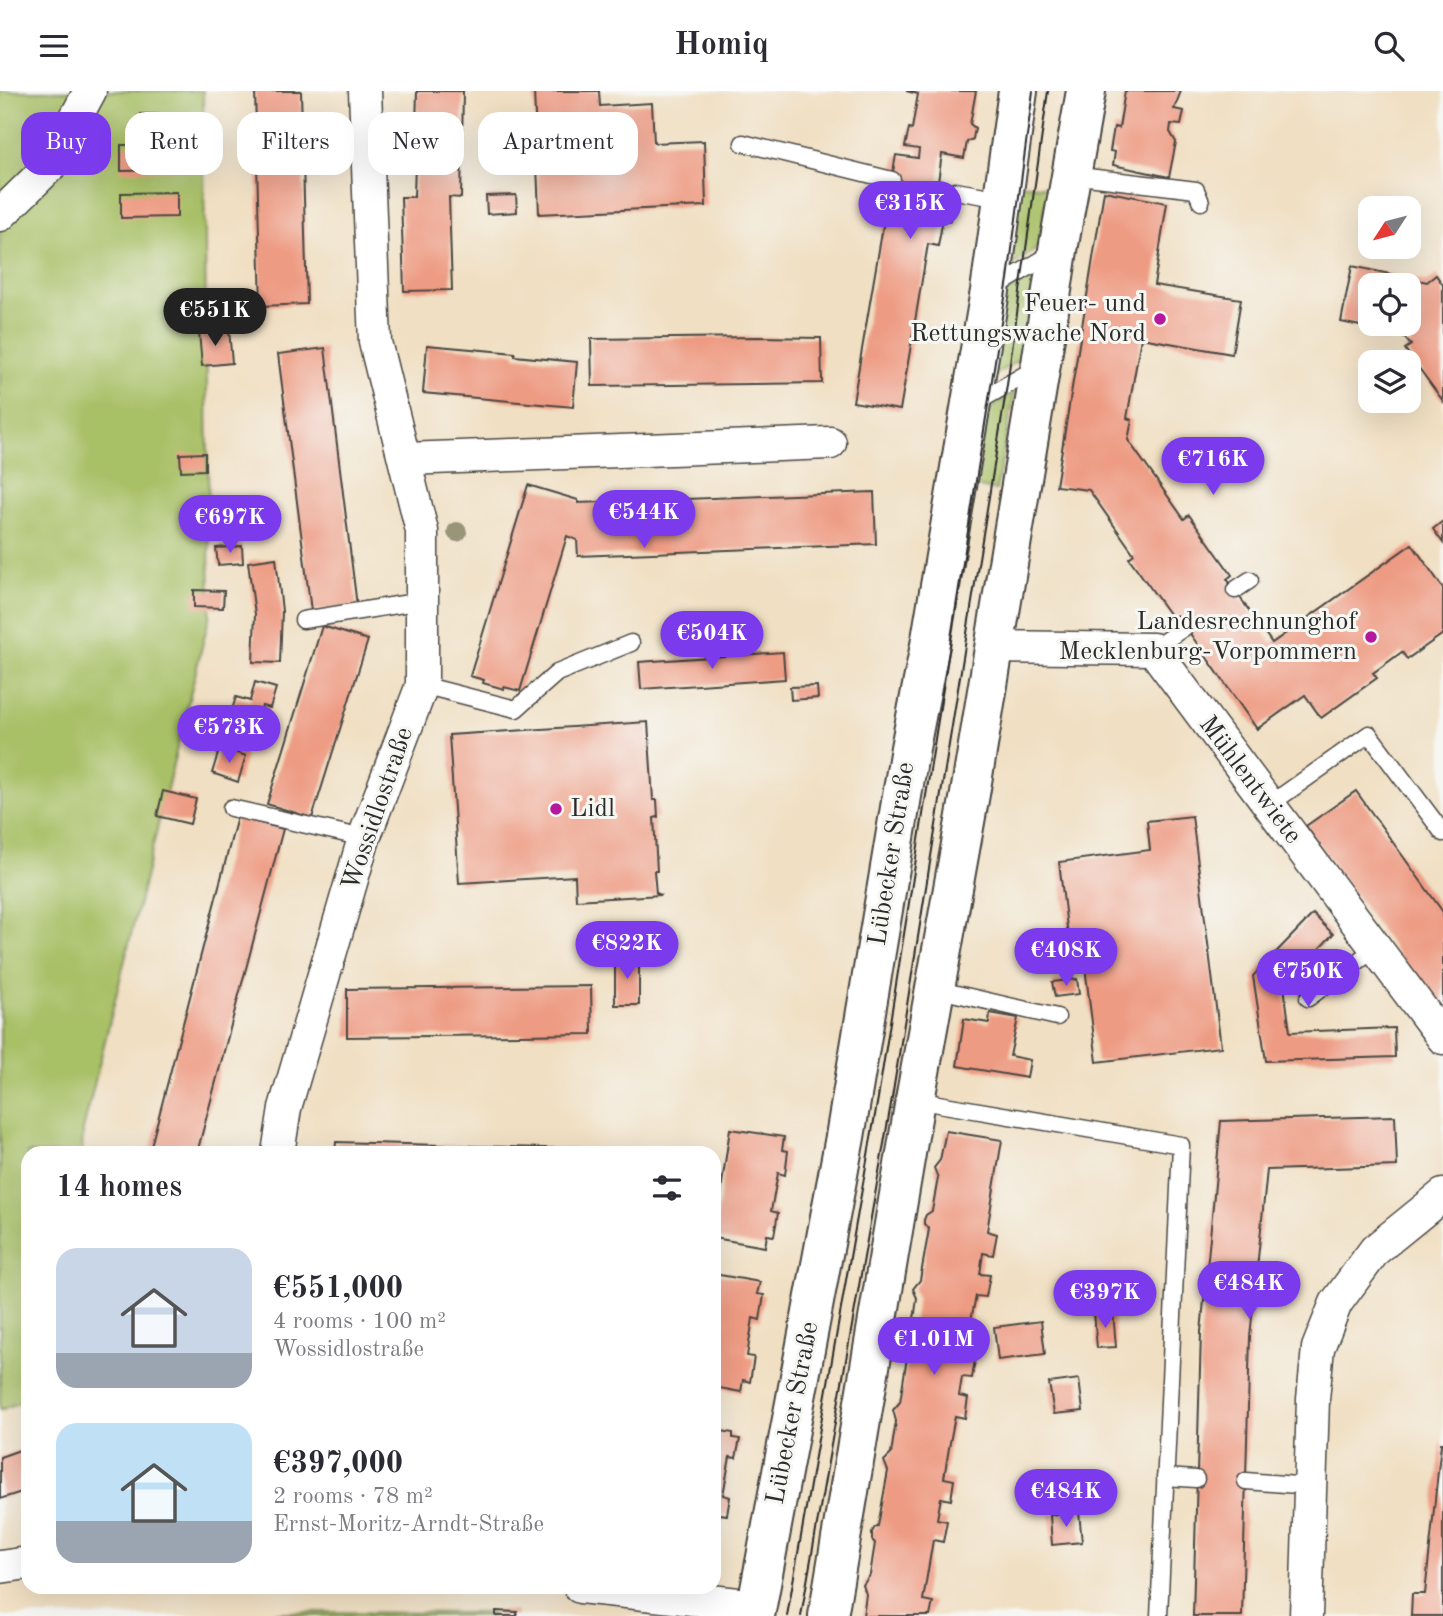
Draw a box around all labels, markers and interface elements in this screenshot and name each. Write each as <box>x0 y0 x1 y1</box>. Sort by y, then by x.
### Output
icon: menu <box>35 27 73 65</box>
icon: search <box>1370 27 1408 65</box>
text: Homiq <box>674 30 769 62</box>
chip: Buy <box>21 112 111 175</box>
chip: Rent <box>125 112 223 175</box>
chip: Filters <box>237 112 354 175</box>
chip: New <box>368 112 464 175</box>
chip: Apartment <box>478 112 638 175</box>
pin: €315K <box>861 181 959 241</box>
text: €315K <box>874 192 946 215</box>
north arrow <box>1358 196 1421 259</box>
map controls <box>1358 196 1421 413</box>
button: locate <box>1358 273 1421 336</box>
pin: €551K <box>166 289 264 348</box>
place label: Feuer- und Rettungswache Nord <box>910 291 1146 347</box>
text: €551K <box>179 299 251 322</box>
marker: Feuer- und Rettungswache Nord <box>1152 311 1168 327</box>
button: layers <box>1358 350 1421 413</box>
pin: €716K <box>1164 437 1262 497</box>
text: €716K <box>1177 448 1249 471</box>
pin: €544K <box>595 491 693 550</box>
pin: €697K <box>181 496 279 555</box>
text: €544K <box>608 501 680 524</box>
text: €697K <box>194 506 266 529</box>
place label: Landesrechnunghof Mecklenburg-Vorpommern <box>1058 609 1358 665</box>
pin: €504K <box>663 611 761 671</box>
text: €504K <box>676 622 748 645</box>
marker: Landesrechnunghof Mecklenburg-Vorpommern <box>1363 629 1379 645</box>
pin: €573K <box>180 705 278 765</box>
street label: Mühlentwiete <box>1194 711 1306 849</box>
text: €573K <box>193 716 265 739</box>
street label: Wossidlostraße <box>338 724 418 894</box>
street label: Lübecker Straße <box>865 760 919 948</box>
place label: Lidl <box>570 796 615 822</box>
marker: Lidl <box>548 801 564 817</box>
pin: €822K <box>578 921 676 981</box>
pin: €408K <box>1017 929 1115 988</box>
text: €822K <box>591 932 663 955</box>
text: €408K <box>1030 939 1102 962</box>
pin: €750K <box>1259 949 1357 1009</box>
text: €750K <box>1272 960 1344 983</box>
icon: filters <box>648 1169 686 1207</box>
text: 14 homes <box>56 1173 182 1203</box>
pin: €484K <box>1200 1261 1298 1321</box>
pin: €397K <box>1056 1271 1154 1330</box>
text: €484K <box>1213 1272 1285 1295</box>
text: €551,000 <box>273 1274 403 1304</box>
icon: home <box>112 1276 196 1360</box>
text: €397K <box>1069 1281 1141 1304</box>
text: 4 rooms · 100 m² <box>273 1310 446 1333</box>
pin: €1.01M <box>877 1317 991 1377</box>
street label: Lübecker Straße <box>763 1319 823 1507</box>
text: €1.01M <box>894 1328 974 1351</box>
text: Wossidlostraße <box>273 1338 424 1361</box>
text: €397,000 <box>273 1449 403 1479</box>
icon: home <box>112 1451 196 1535</box>
pin: €484K <box>1017 1469 1115 1529</box>
text: €484K <box>1030 1480 1102 1503</box>
text: 2 rooms · 78 m² <box>273 1485 433 1508</box>
text: Ernst-Moritz-Arndt-Straße <box>273 1513 544 1536</box>

